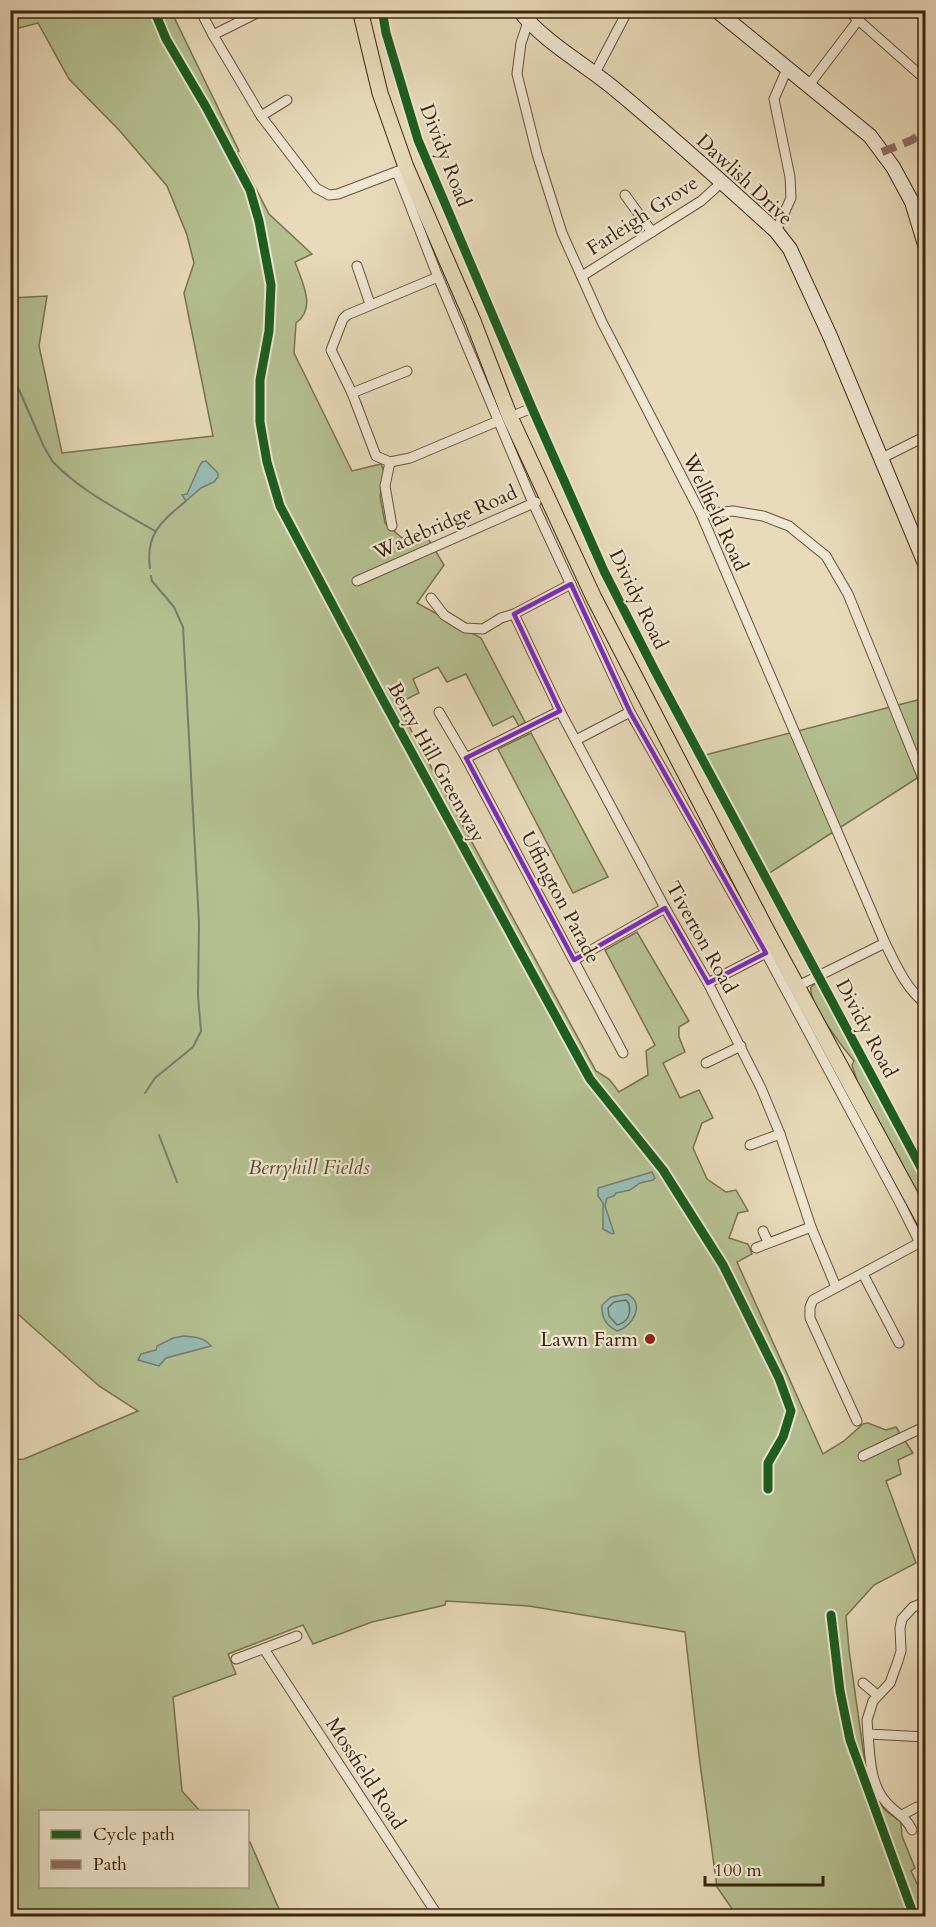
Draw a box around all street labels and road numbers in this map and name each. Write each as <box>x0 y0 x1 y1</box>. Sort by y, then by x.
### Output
street label: Dividy Road <box>414 100 478 211</box>
street label: Dawlish Drive <box>690 128 799 231</box>
street label: Farleigh Grove <box>581 169 703 262</box>
street label: Wellfield Road <box>676 448 755 576</box>
street label: Wadebridge Road <box>368 479 522 567</box>
street label: Dividy Road <box>603 545 675 654</box>
street label: Berry Hill Greenway <box>381 677 492 847</box>
street label: Uffington Parade <box>514 826 607 968</box>
street label: Tiverton Road <box>660 876 744 999</box>
street label: Dividy Road <box>829 974 904 1083</box>
street label: Mossfield Road <box>319 1712 412 1835</box>

